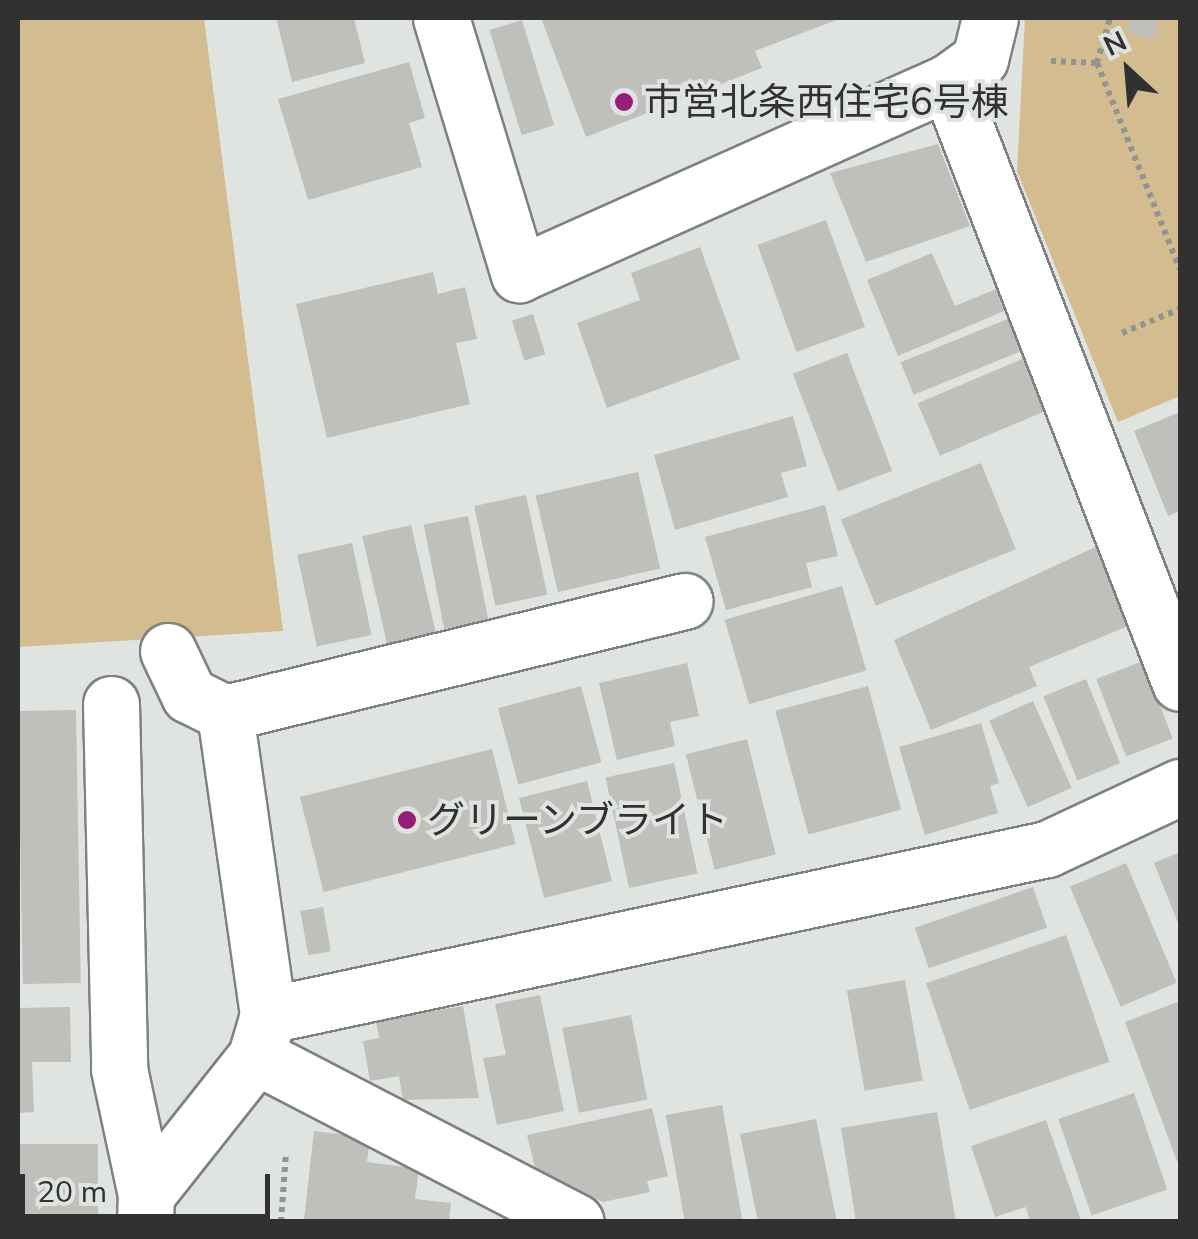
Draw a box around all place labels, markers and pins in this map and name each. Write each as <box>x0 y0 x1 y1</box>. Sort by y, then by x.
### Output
place label: 市営北条西住宅6号棟 <box>644 79 1009 125</box>
marker: 市営北条西住宅6号棟 <box>613 91 635 113</box>
place label: グリーンブライト <box>427 797 731 843</box>
marker: グリーンブライト <box>396 809 418 831</box>

